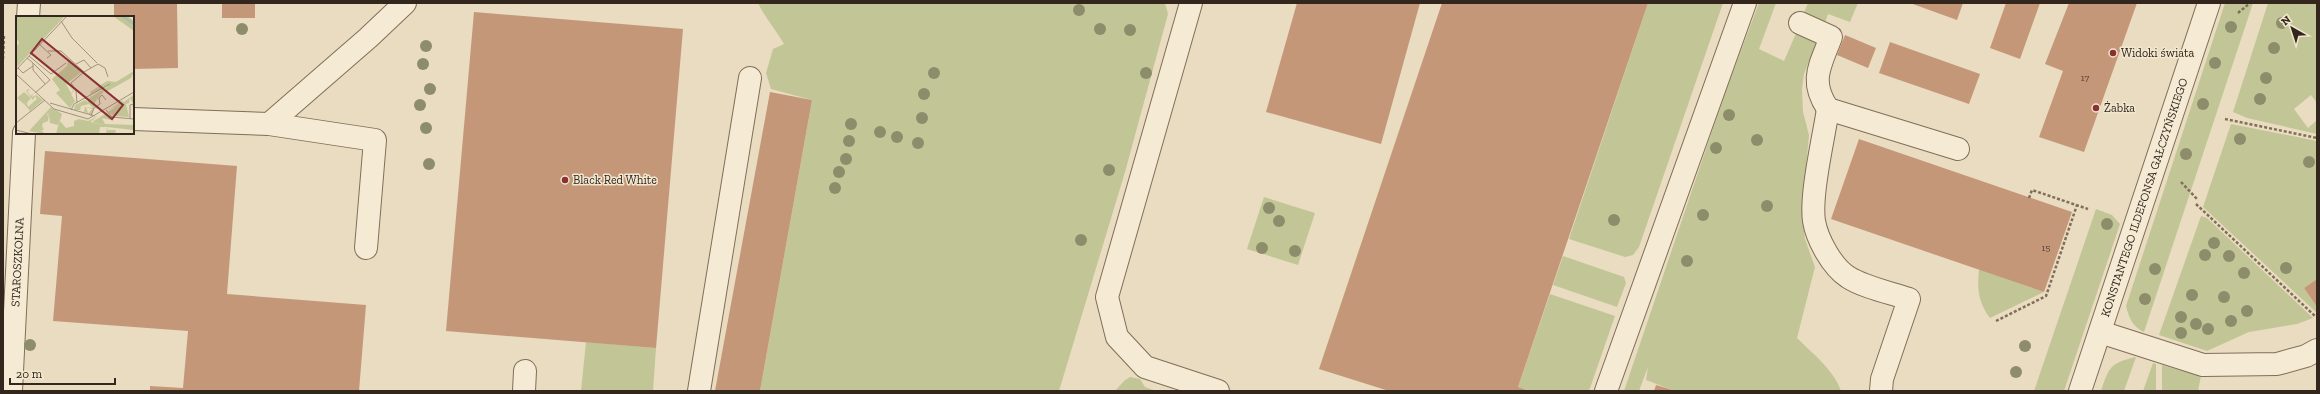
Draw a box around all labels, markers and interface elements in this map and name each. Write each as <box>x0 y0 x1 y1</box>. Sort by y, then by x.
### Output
north arrow <box>2272 8 2312 48</box>
text: N <box>2279 13 2294 28</box>
inset map <box>16 16 134 134</box>
place label: Widoki świata <box>2121 46 2194 60</box>
marker: Widoki świata <box>2108 48 2118 58</box>
house number: 17 <box>2081 72 2089 84</box>
street label: KONSTANTEGO ILDEFONSA GAŁCZYŃSKIEGO <box>2098 76 2191 319</box>
place label: Żabka <box>2104 101 2135 115</box>
marker: Żabka <box>2091 103 2101 113</box>
place label: Black Red White <box>573 173 657 187</box>
marker: Black Red White <box>560 175 570 185</box>
street label: STAROSZKOLNA <box>8 217 27 307</box>
house number: 15 <box>2042 242 2050 254</box>
scale bar <box>10 360 115 386</box>
text: 20 m <box>16 367 43 381</box>

